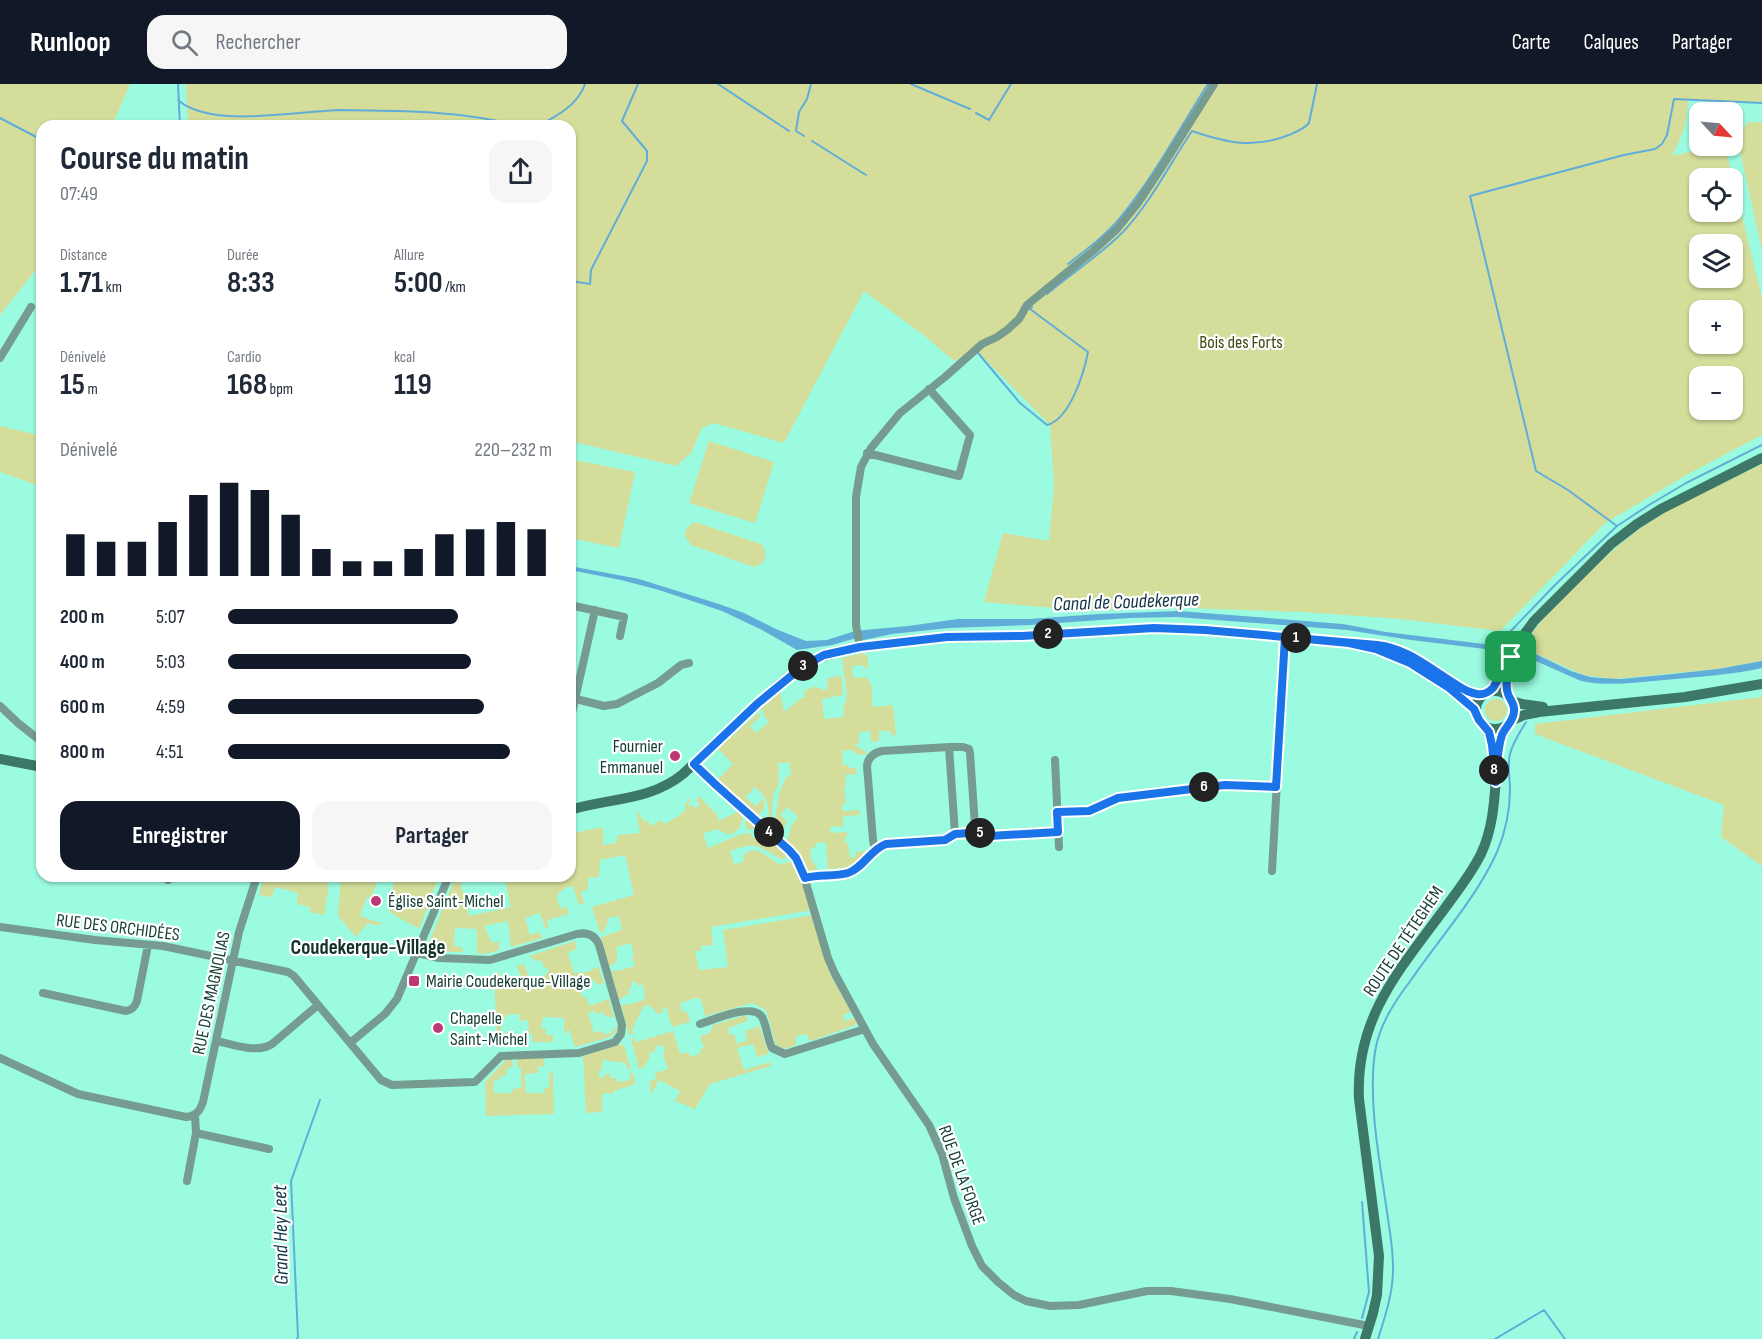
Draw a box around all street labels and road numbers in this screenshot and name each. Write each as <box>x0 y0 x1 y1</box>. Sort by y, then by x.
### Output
street label: ROUTE DE TÉTEGHEM <box>1359 882 1448 1000</box>
street label: RUE DES ORCHIDÉES <box>55 910 181 946</box>
street label: RUE DES MAGNOLIAS <box>188 929 235 1057</box>
street label: RUE DE LA FORGE <box>934 1123 989 1228</box>

